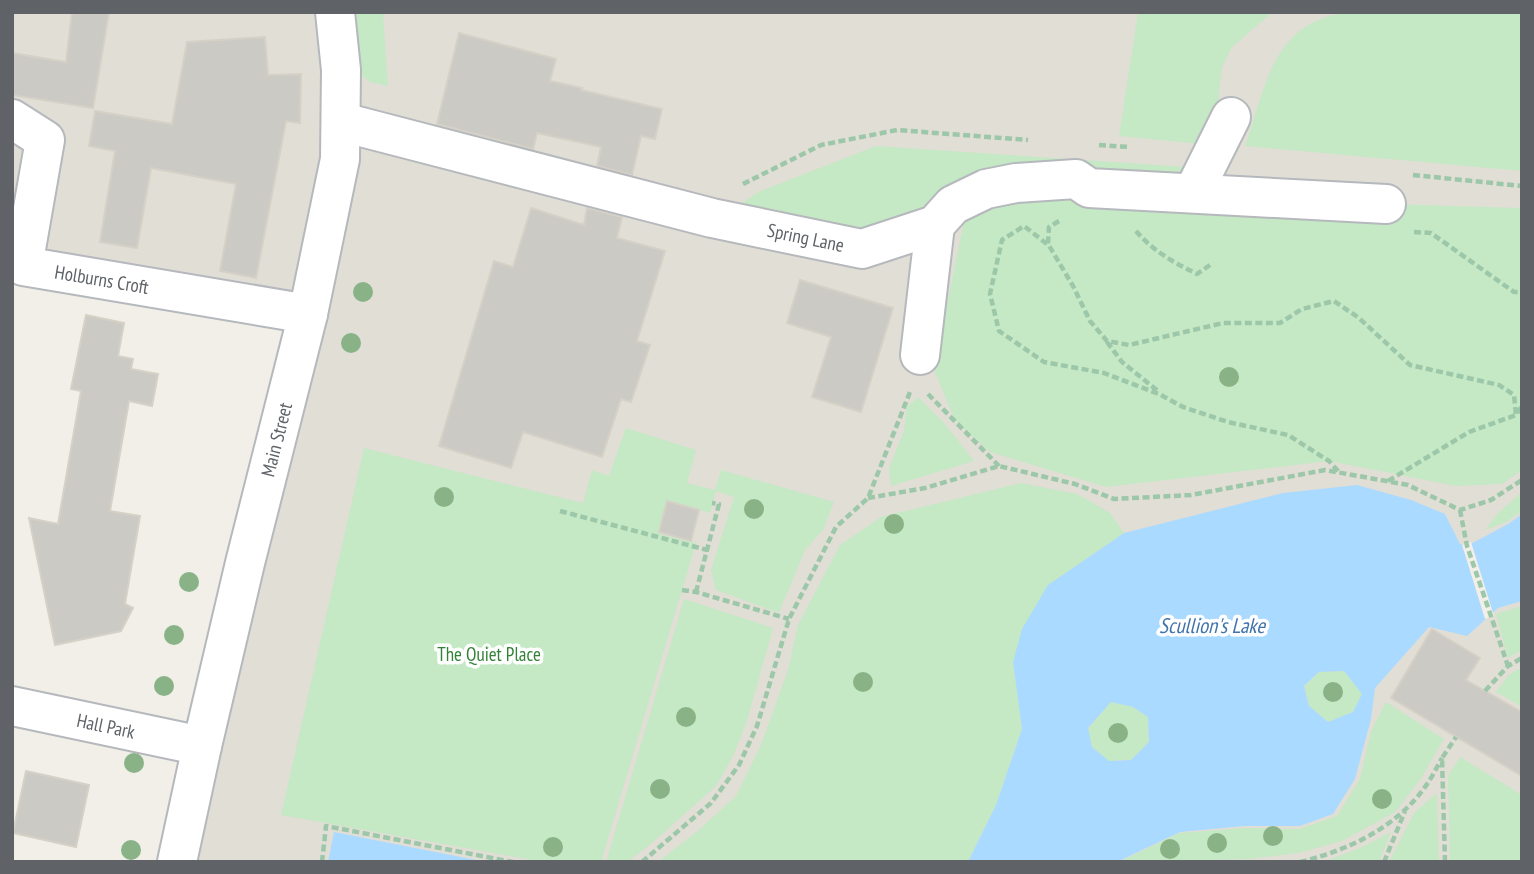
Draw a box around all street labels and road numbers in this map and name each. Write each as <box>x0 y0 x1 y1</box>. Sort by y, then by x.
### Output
street label: Spring Lane <box>765 218 846 257</box>
street label: Holburns Croft <box>53 260 151 299</box>
street label: Main Street <box>255 399 297 479</box>
street label: Hall Park <box>75 708 138 744</box>

